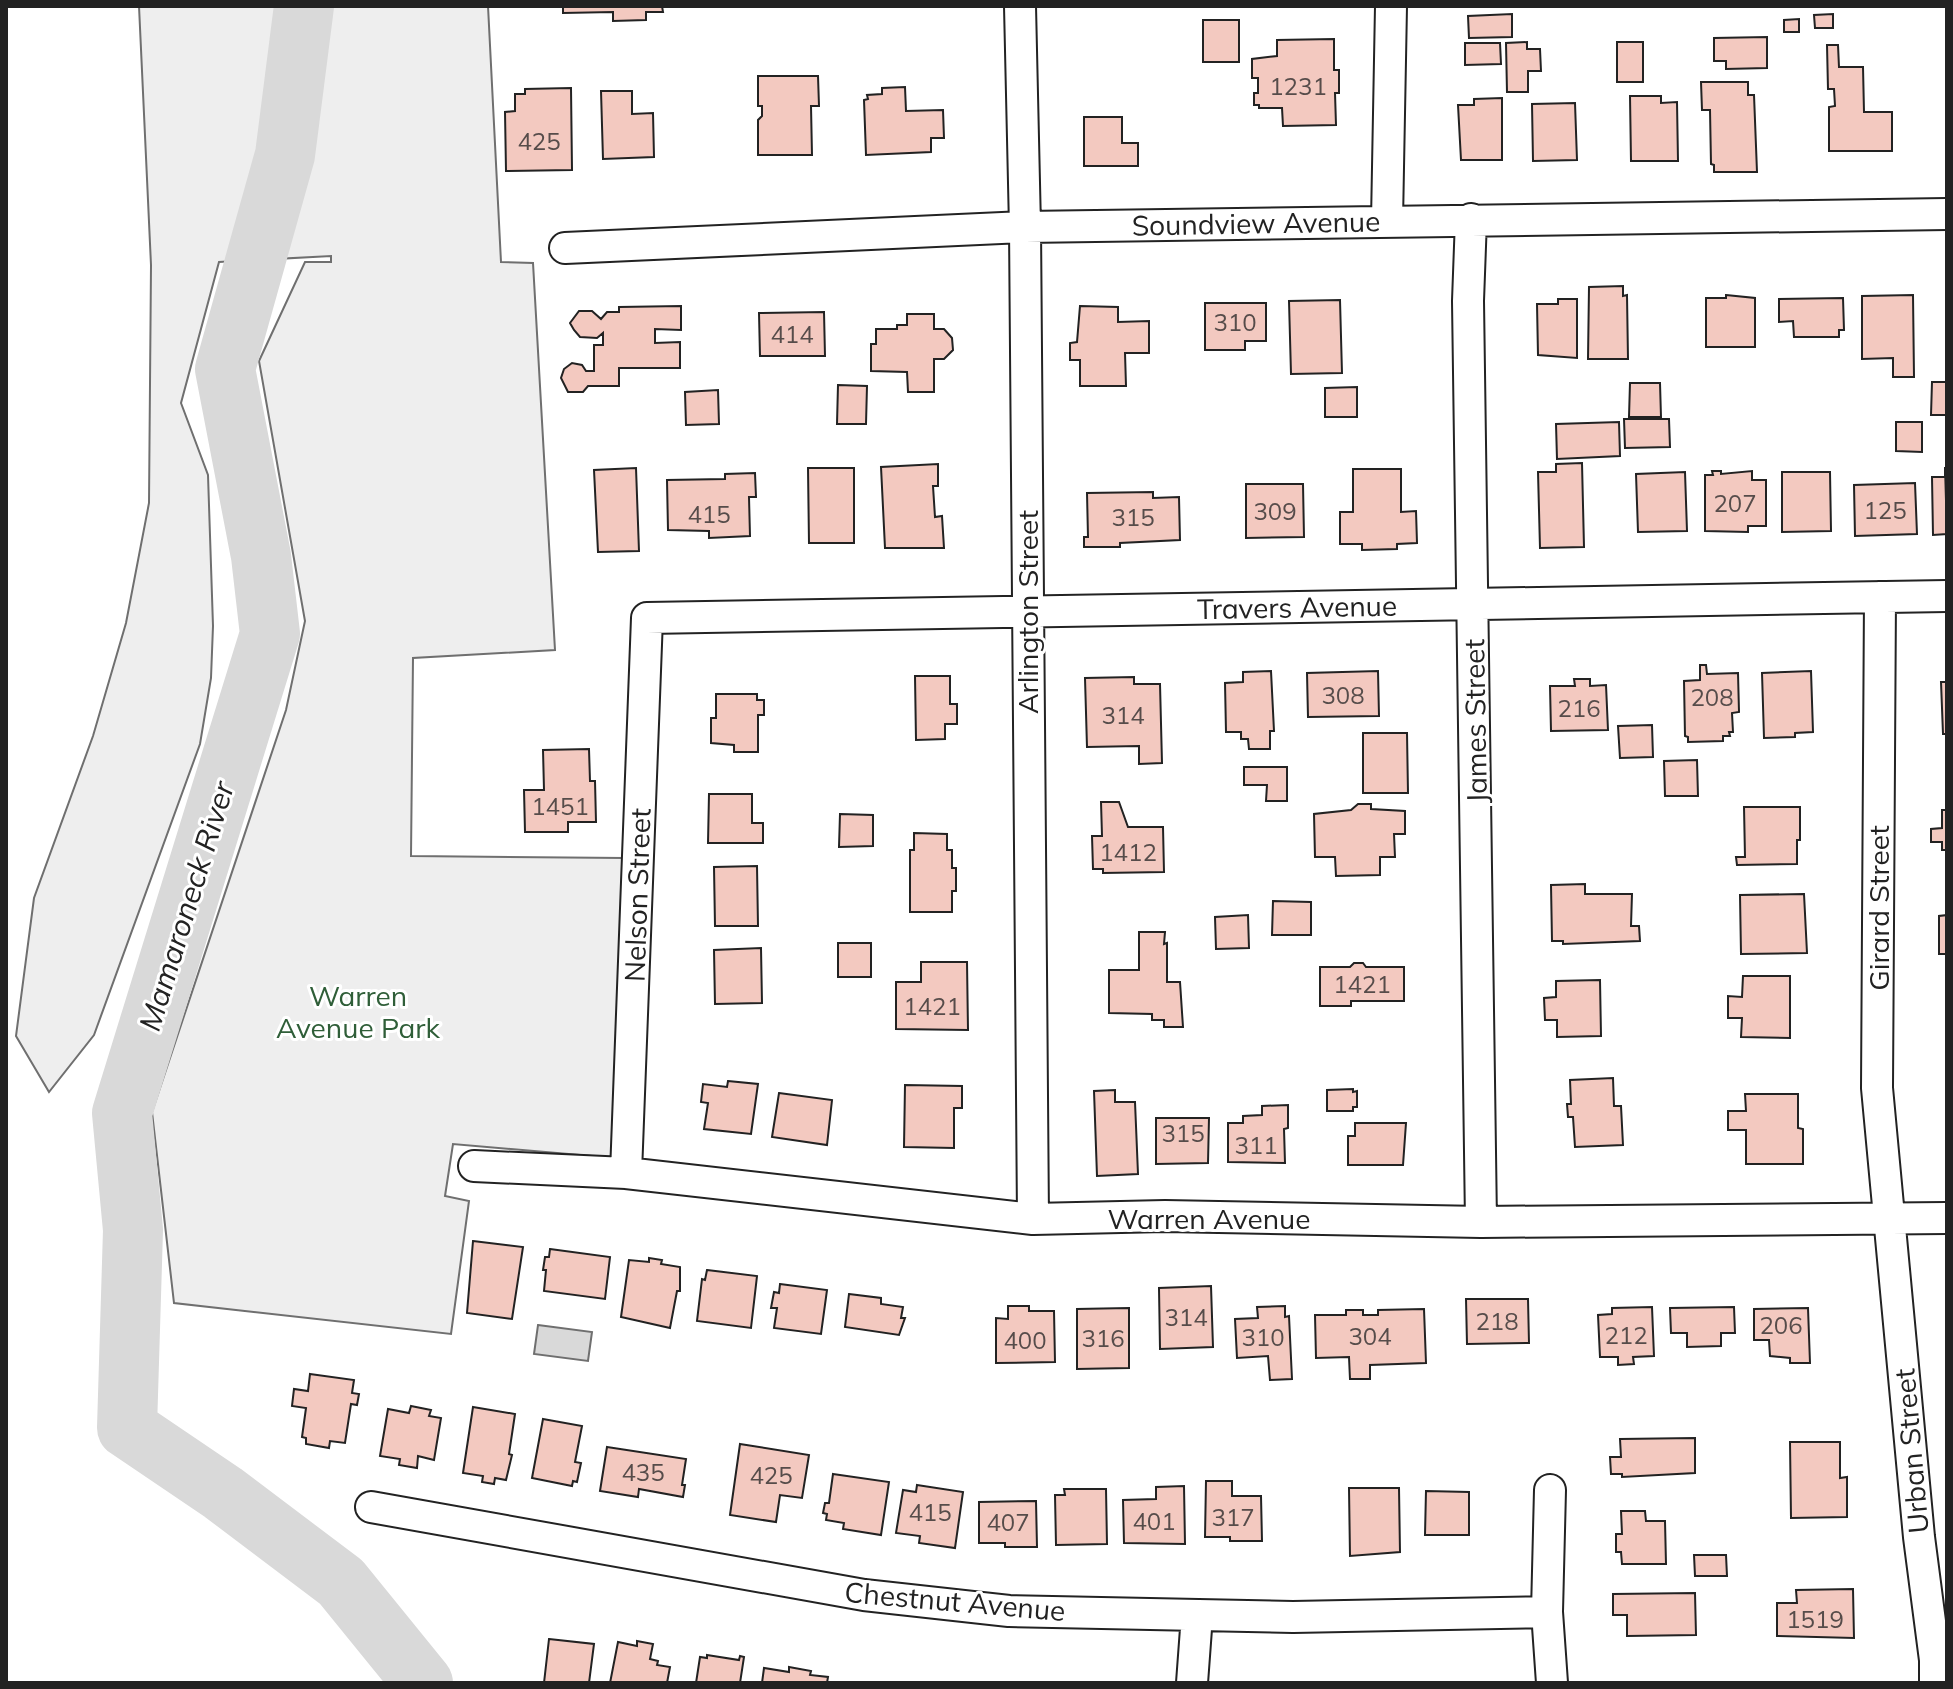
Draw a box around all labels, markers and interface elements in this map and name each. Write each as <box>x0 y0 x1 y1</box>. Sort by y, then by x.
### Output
house number: 1231 <box>1269 71 1327 101</box>
house number: 425 <box>517 126 561 156</box>
street label: Soundview Avenue <box>1131 203 1381 243</box>
house number: 310 <box>1213 307 1257 337</box>
house number: 414 <box>770 319 814 349</box>
house number: 207 <box>1713 488 1757 518</box>
house number: 125 <box>1863 495 1907 525</box>
house number: 309 <box>1253 496 1297 526</box>
house number: 415 <box>687 499 731 529</box>
house number: 315 <box>1111 502 1155 532</box>
street label: Arlington Street <box>1010 510 1045 714</box>
street label: Travers Avenue <box>1197 588 1397 626</box>
street label: James Street <box>1456 638 1494 804</box>
house number: 308 <box>1321 680 1365 710</box>
house number: 208 <box>1690 682 1734 712</box>
house number: 216 <box>1557 693 1601 723</box>
house number: 314 <box>1101 700 1145 730</box>
water label: Mamaroneck River <box>130 776 242 1035</box>
house number: 1451 <box>531 791 589 821</box>
street label: Nelson Street <box>616 807 658 982</box>
street label: Girard Street <box>1861 825 1896 991</box>
house number: 1412 <box>1099 837 1157 867</box>
house number: 1421 <box>1333 969 1391 999</box>
park label: Warren Avenue Park <box>276 978 440 1045</box>
house number: 1421 <box>903 991 961 1021</box>
house number: 315 <box>1161 1118 1205 1148</box>
house number: 311 <box>1234 1130 1278 1160</box>
street label: Warren Avenue <box>1108 1201 1310 1236</box>
house number: 314 <box>1164 1302 1208 1332</box>
house number: 218 <box>1475 1306 1519 1336</box>
house number: 206 <box>1759 1310 1803 1340</box>
house number: 212 <box>1604 1320 1648 1350</box>
house number: 304 <box>1348 1321 1392 1351</box>
house number: 310 <box>1241 1322 1285 1352</box>
house number: 316 <box>1081 1323 1125 1353</box>
house number: 400 <box>1003 1325 1047 1355</box>
street label: Urban Street <box>1886 1367 1936 1535</box>
house number: 435 <box>621 1457 665 1487</box>
house number: 425 <box>749 1460 793 1490</box>
house number: 415 <box>908 1497 952 1527</box>
house number: 317 <box>1211 1502 1255 1532</box>
house number: 401 <box>1132 1506 1176 1536</box>
house number: 407 <box>986 1507 1030 1537</box>
street label: Chestnut Avenue <box>843 1574 1067 1628</box>
house number: 1519 <box>1786 1604 1844 1634</box>

